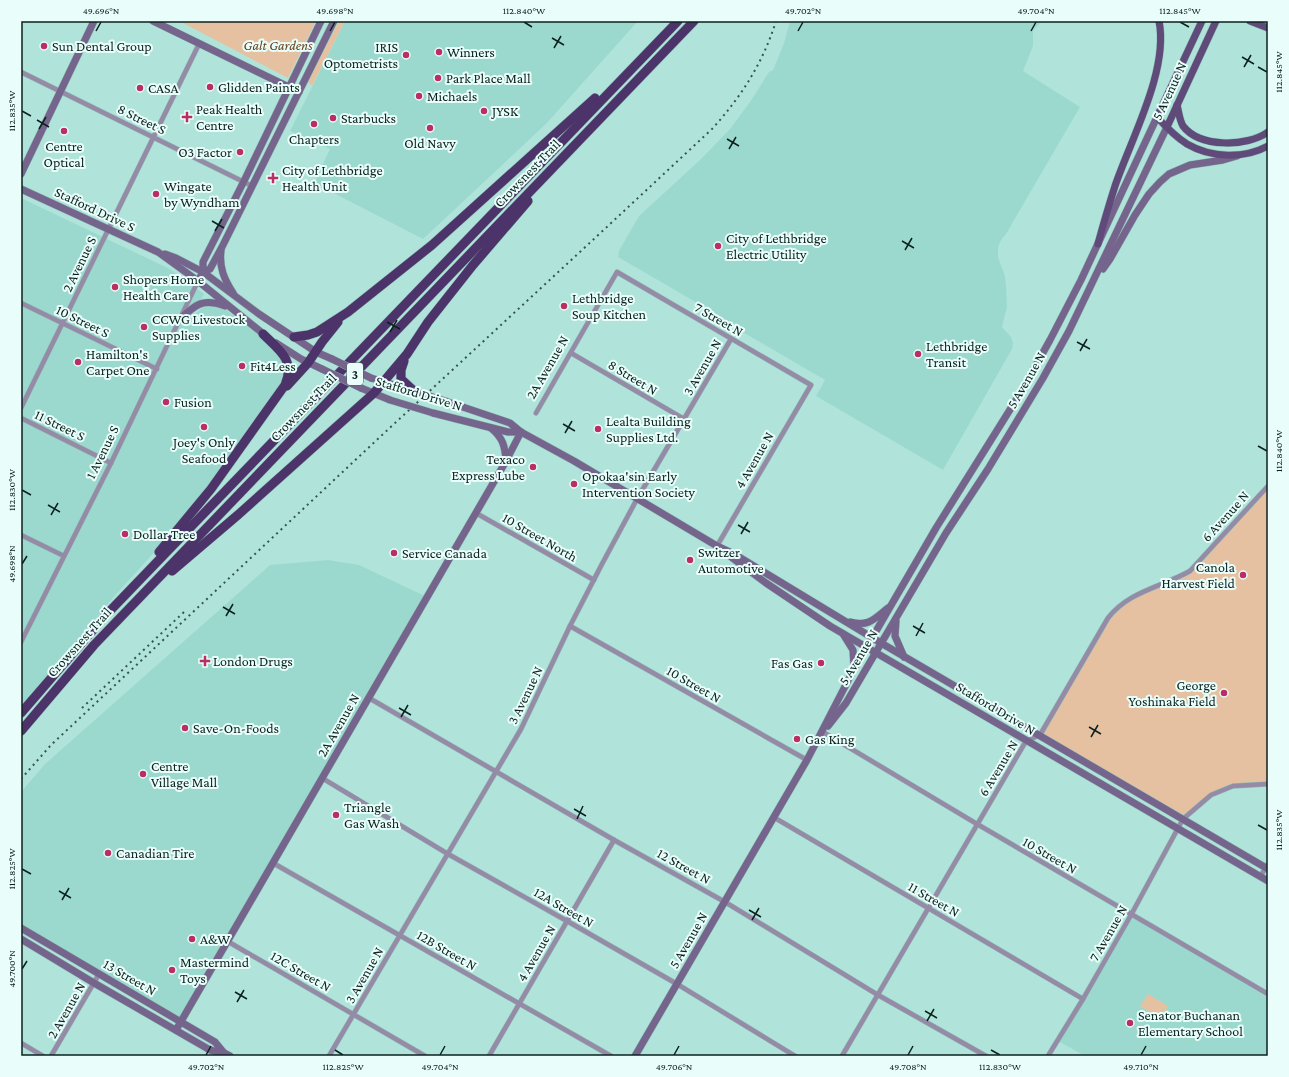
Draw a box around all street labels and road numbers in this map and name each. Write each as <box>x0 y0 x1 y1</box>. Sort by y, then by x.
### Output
street label: 5 Avenue N <box>1149 59 1189 123</box>
street label: 8 Street S <box>115 100 169 138</box>
street label: Crowsnest Trail <box>491 136 564 210</box>
street label: Stafford Drive S <box>52 183 138 235</box>
street label: 2 Avenue S <box>59 233 99 294</box>
street label: 7 Street N <box>692 299 746 339</box>
street label: 10 Street S <box>54 301 113 341</box>
street label: 2A Avenue N <box>522 333 572 401</box>
street label: 3 Avenue N <box>679 336 725 398</box>
street label: 5 Avenue N <box>1003 349 1049 411</box>
street label: 8 Street N <box>605 356 661 398</box>
road number: 3 <box>347 363 363 385</box>
street label: Crowsnest Trail <box>267 370 340 444</box>
street label: Stafford Drive N <box>374 372 464 414</box>
street label: 11 Street S <box>32 406 88 444</box>
street label: 1 Avenue S <box>82 422 122 481</box>
street label: 4 Avenue N <box>731 429 777 491</box>
street label: 6 Avenue N <box>1198 487 1252 545</box>
street label: 10 Street North <box>500 509 581 565</box>
street label: Crowsnest Trail <box>44 604 115 680</box>
street label: 5 Avenue N <box>835 626 881 688</box>
street label: 10 Street N <box>664 662 724 706</box>
street label: 3 Avenue N <box>504 663 546 727</box>
street label: Stafford Drive N <box>953 678 1039 738</box>
street label: 2A Avenue N <box>313 691 363 759</box>
street label: 6 Avenue N <box>975 737 1021 799</box>
street label: 10 Street N <box>1020 833 1080 877</box>
street label: 12 Street N <box>654 845 714 887</box>
street label: 11 Street N <box>906 878 962 920</box>
street label: 12A Street N <box>531 883 597 931</box>
street label: 7 Avenue N <box>1086 902 1130 964</box>
street label: 5 Avenue N <box>665 909 711 971</box>
street label: 4 Avenue N <box>513 922 559 984</box>
street label: 12B Street N <box>414 927 480 973</box>
street label: 3 Avenue N <box>341 944 387 1006</box>
street label: 12C Street N <box>268 947 334 995</box>
street label: 13 Street N <box>101 955 159 999</box>
street label: 2 Avenue N <box>43 979 89 1041</box>

